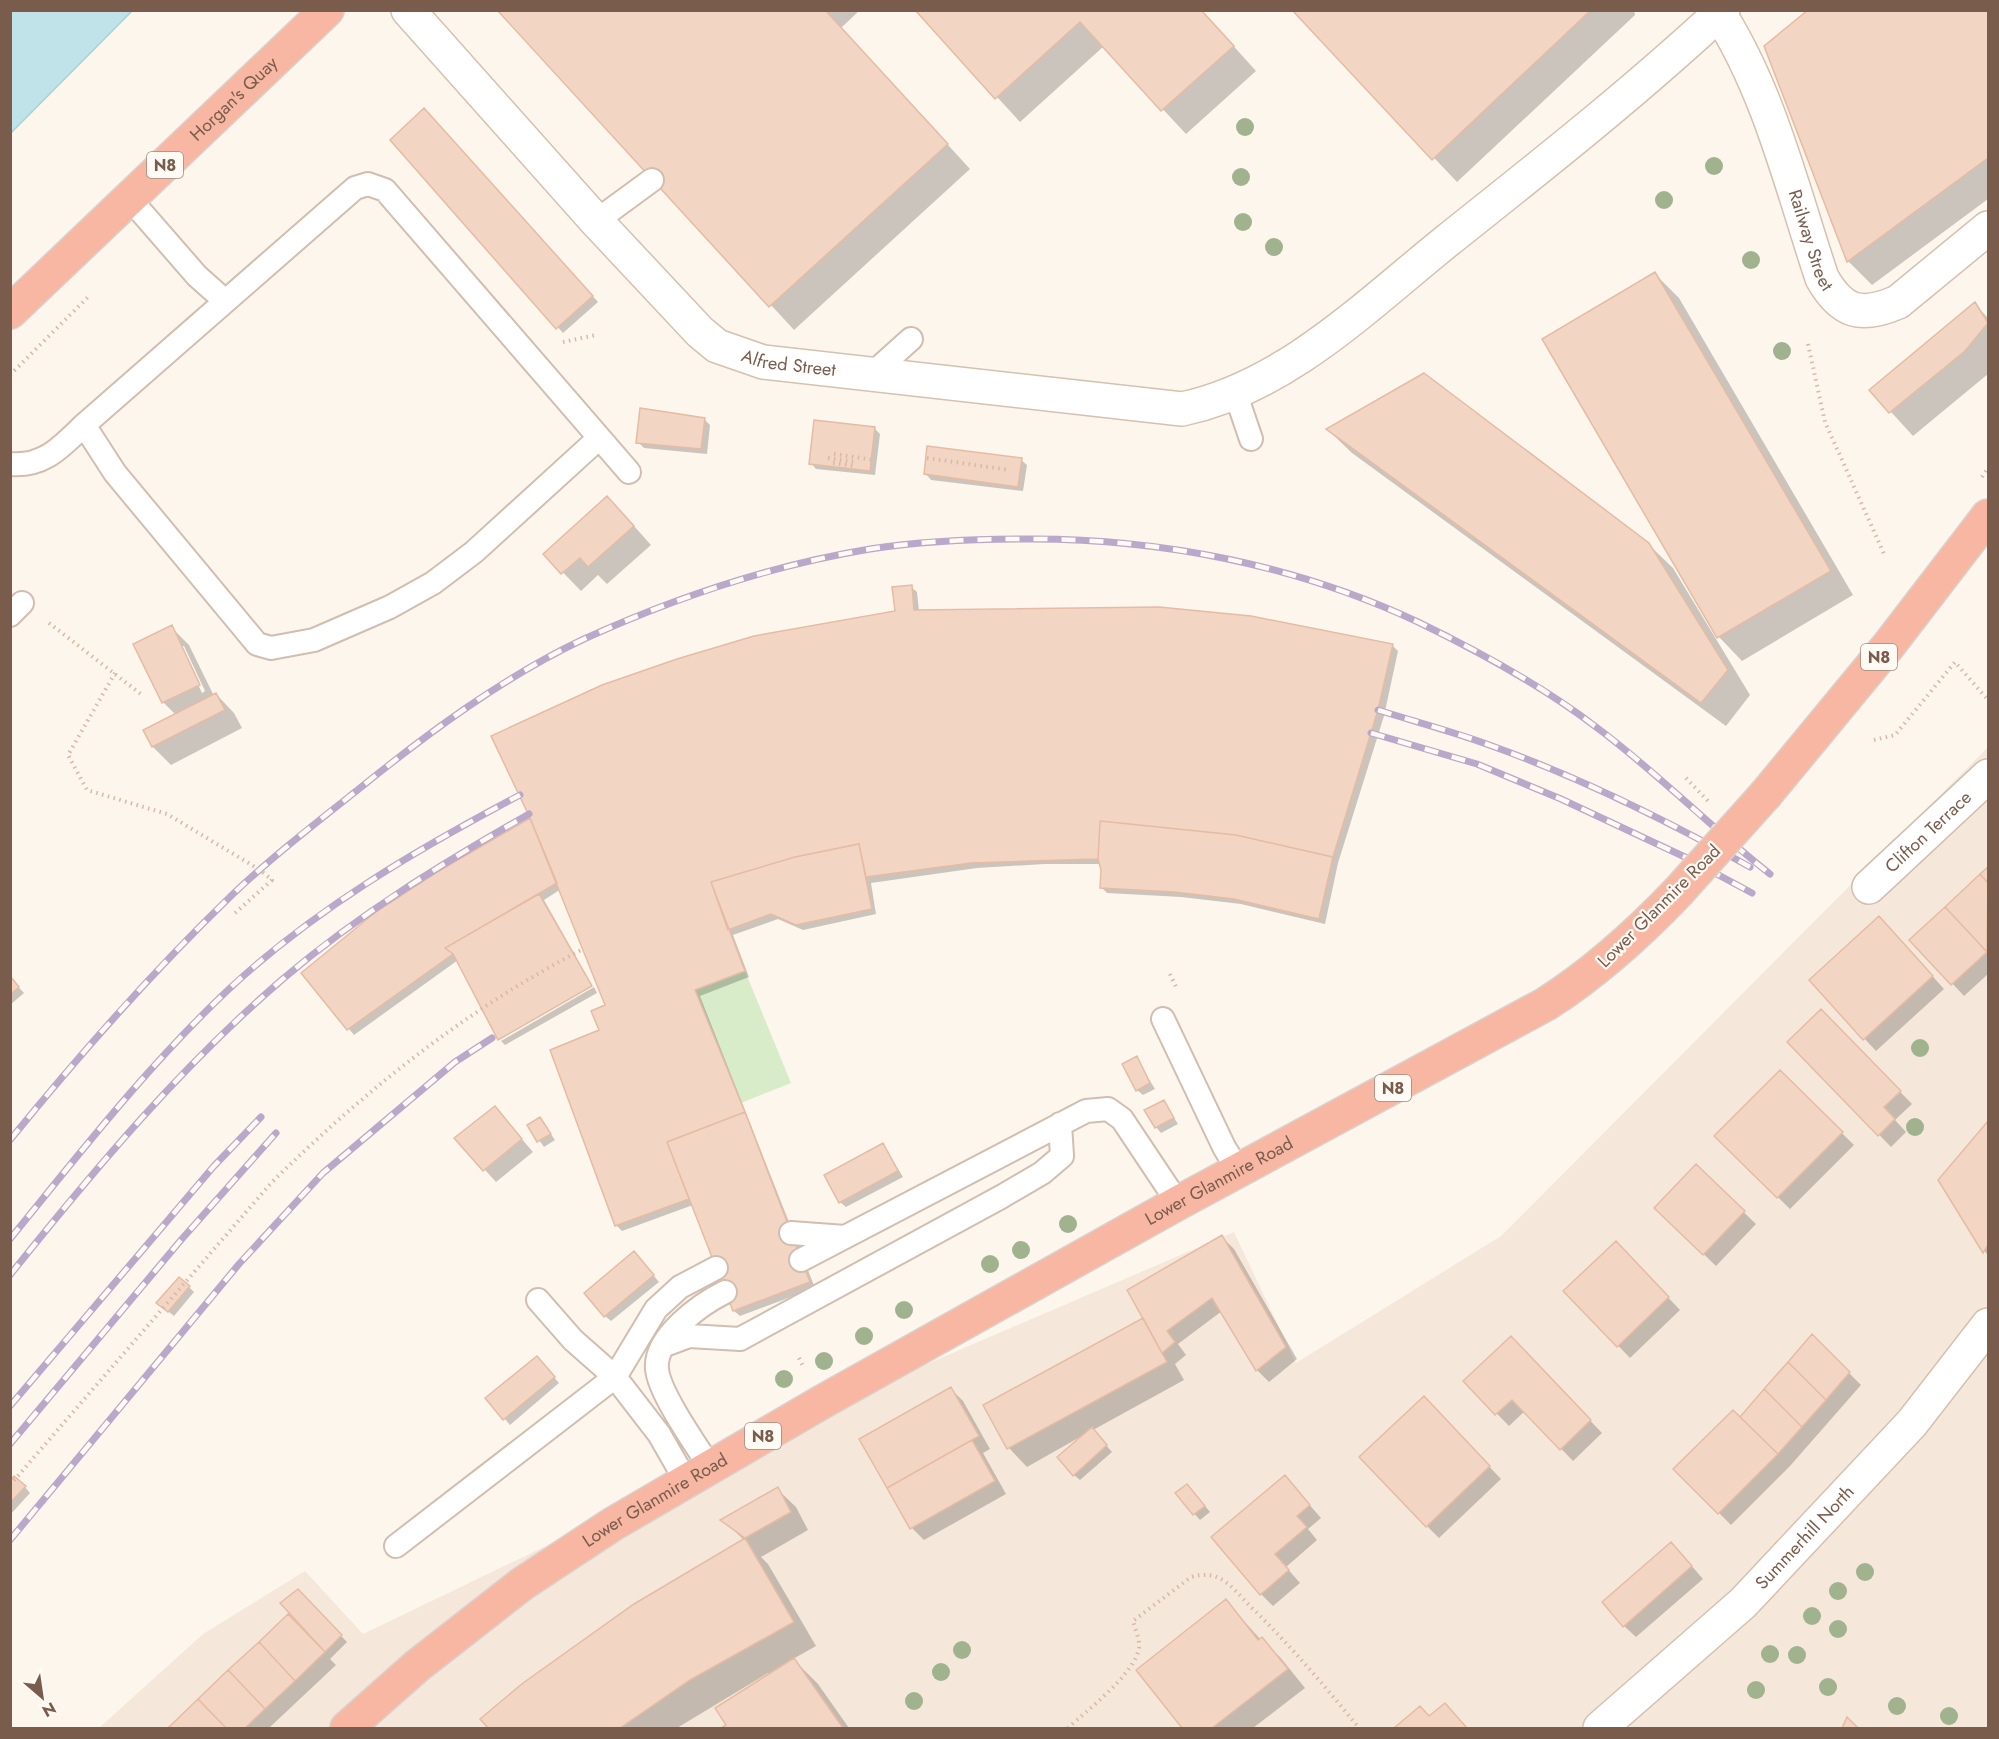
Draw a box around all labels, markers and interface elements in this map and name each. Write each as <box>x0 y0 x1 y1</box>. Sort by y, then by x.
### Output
street label: Horgan's Quay <box>184 51 284 147</box>
road number: N8 <box>147 152 183 178</box>
street label: Railway Street <box>1782 186 1840 297</box>
street label: Alfred Street <box>738 343 838 383</box>
road number: N8 <box>1861 644 1897 670</box>
street label: Clifton Terrace <box>1879 785 1977 879</box>
street label: Lower Glanmire Road <box>1592 839 1726 973</box>
road number: N8 <box>1375 1075 1411 1101</box>
street label: Lower Glanmire Road <box>1140 1130 1298 1232</box>
road number: N8 <box>745 1423 781 1449</box>
street label: Lower Glanmire Road <box>577 1447 732 1554</box>
street label: Summerhill North <box>1749 1479 1860 1595</box>
north arrow <box>12 1667 72 1727</box>
text: N <box>38 1697 60 1723</box>

